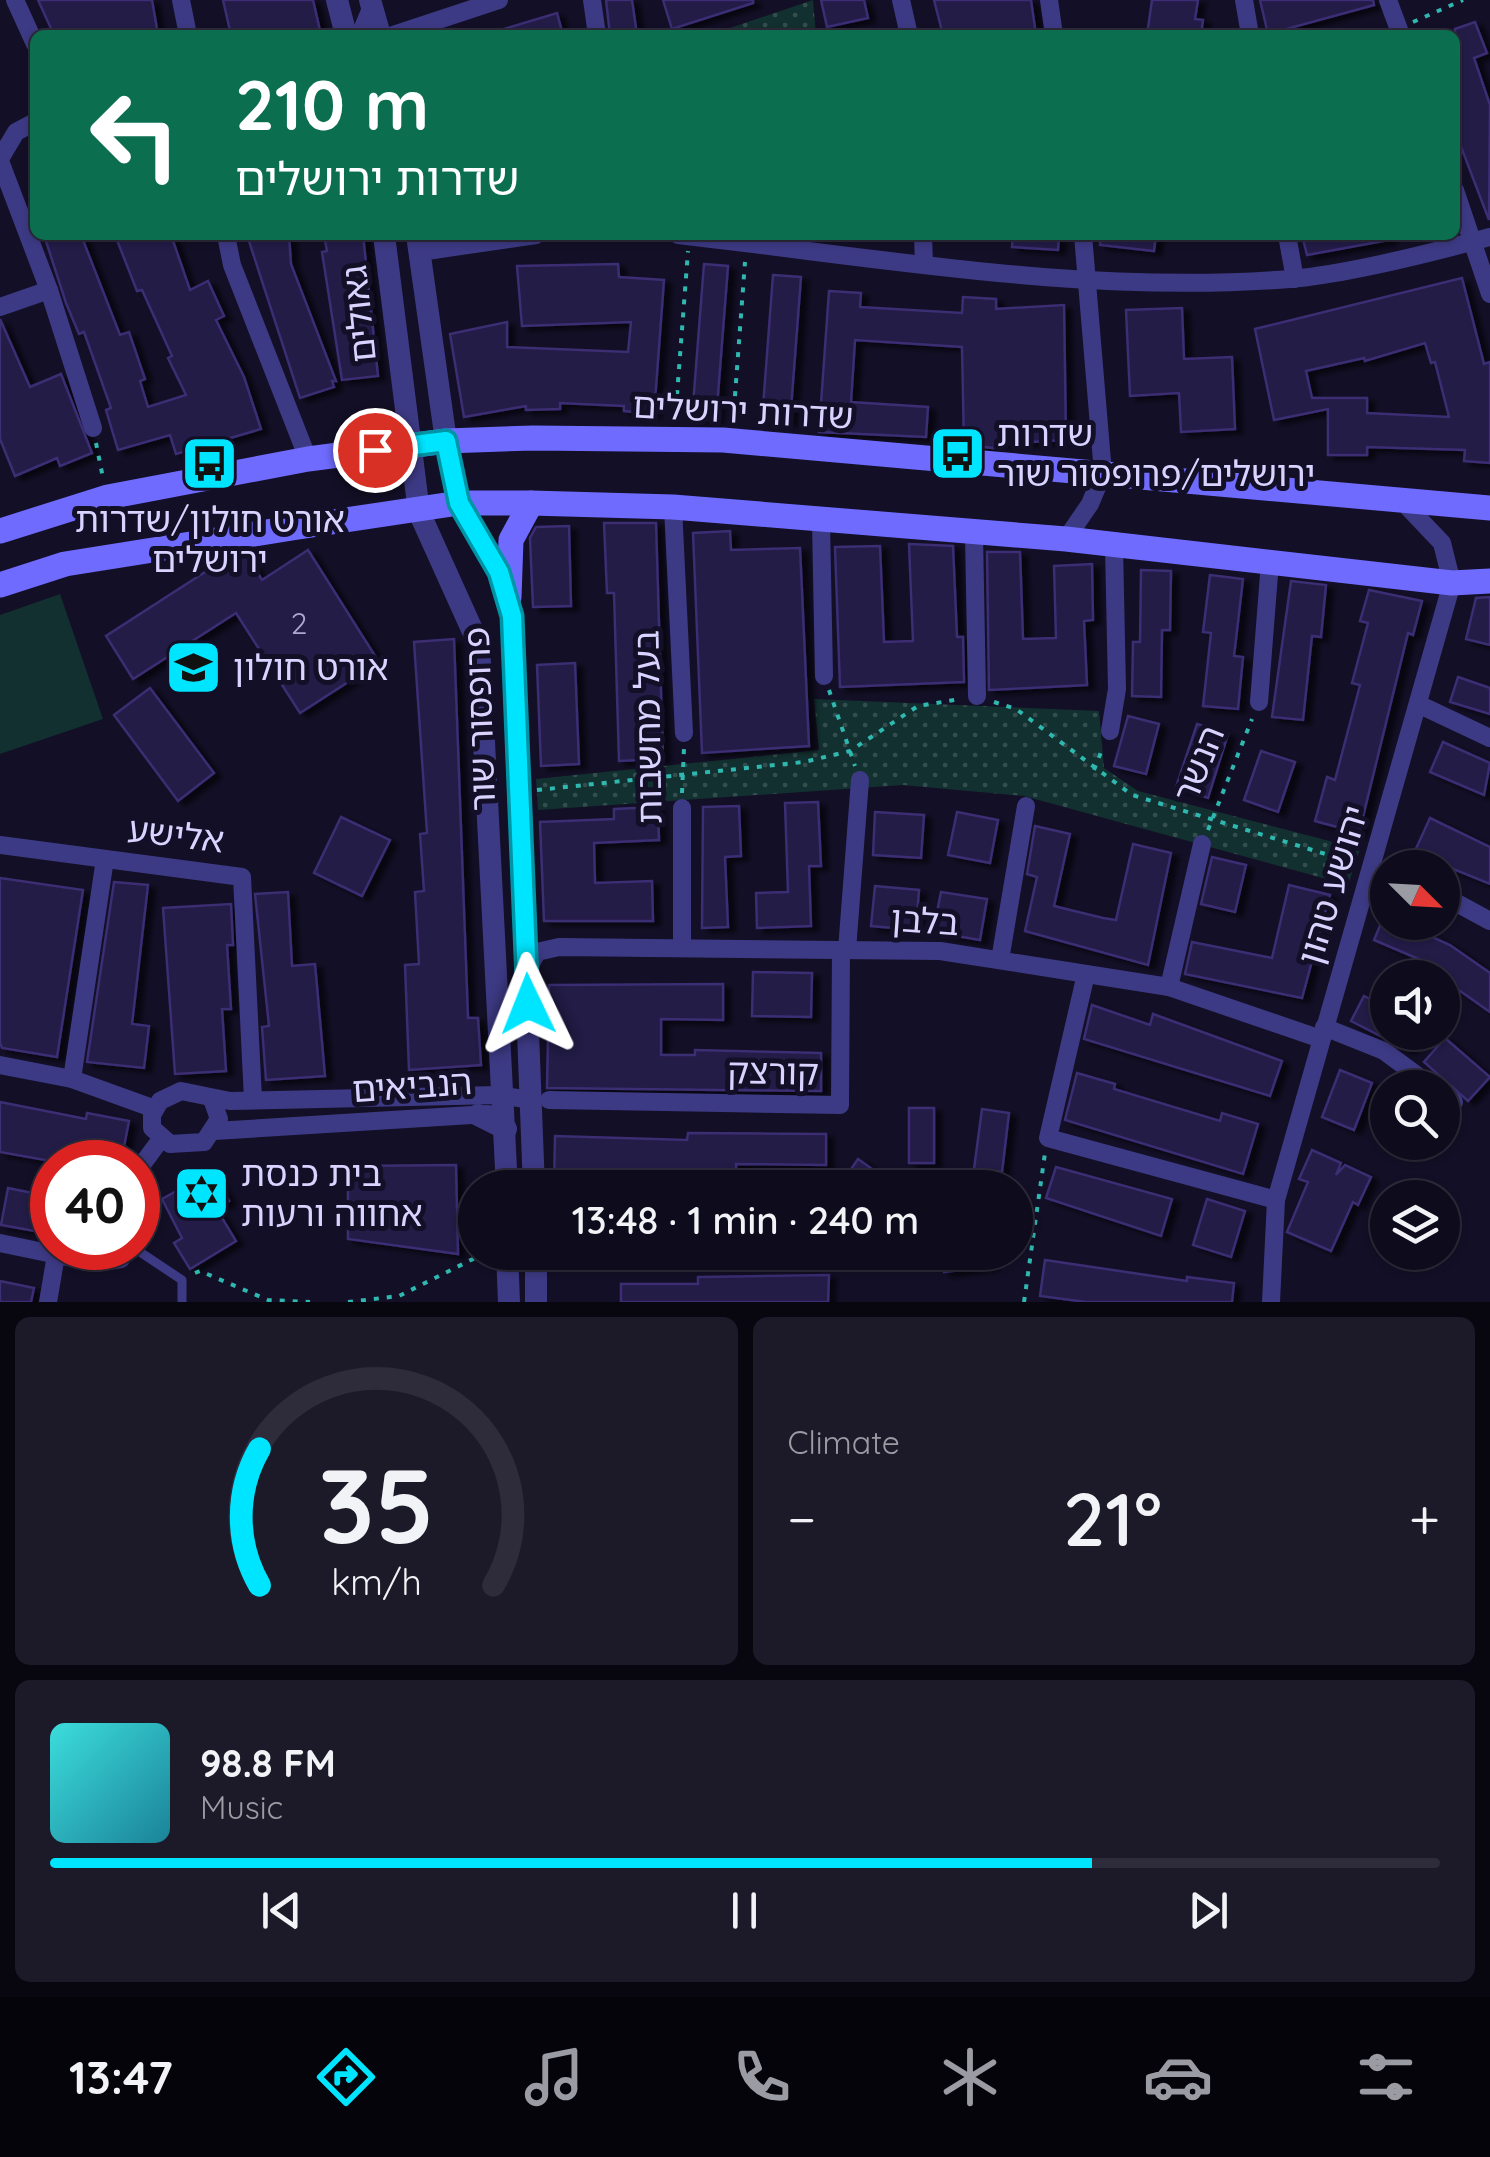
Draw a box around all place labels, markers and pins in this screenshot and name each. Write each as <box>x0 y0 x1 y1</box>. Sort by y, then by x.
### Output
pin <box>333 408 418 493</box>
place label: שדרות ירושלים/פרופסור שור <box>997 411 1315 495</box>
bus stop icon: שדרות ירושלים/פרופסור שור <box>928 424 988 484</box>
bus stop icon: אורט חולון/שדרות ירושלים <box>180 434 240 494</box>
place label: אורט חולון/שדרות ירושלים <box>75 497 345 581</box>
school or university icon: אורט חולון <box>164 638 224 698</box>
place label: אורט חולון <box>233 645 389 689</box>
place label: בית כנסת אחווה ורעות <box>241 1151 423 1235</box>
synagogue icon: בית כנסת אחווה ורעות <box>172 1164 232 1224</box>

